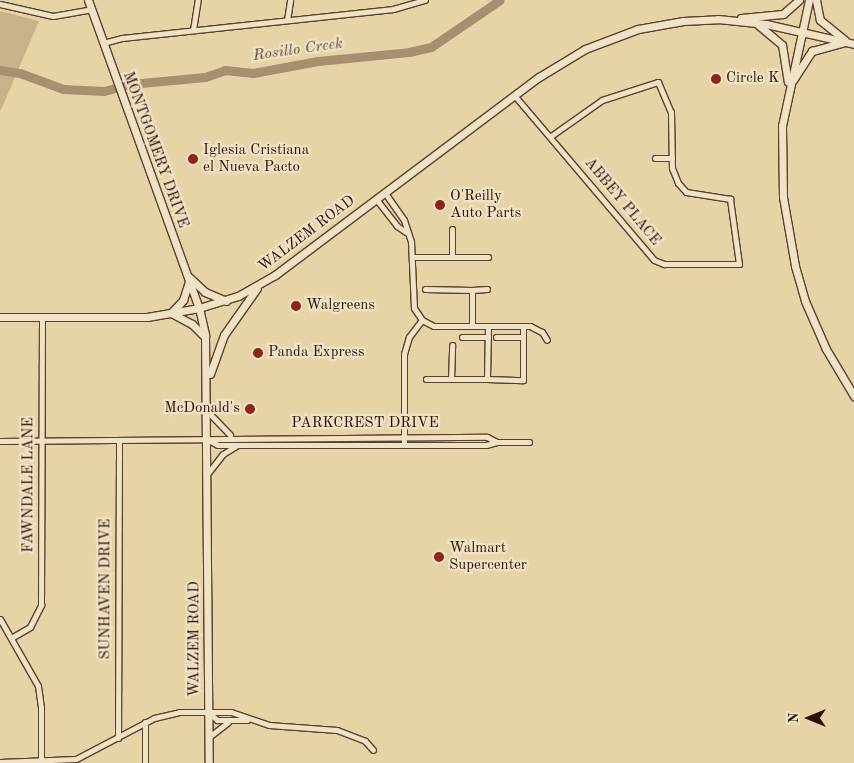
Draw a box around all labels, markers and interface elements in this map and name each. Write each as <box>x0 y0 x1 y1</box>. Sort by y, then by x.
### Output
water label: Rosillo Creek <box>252 34 344 66</box>
street label: MONTGOMERY DRIVE <box>118 69 192 231</box>
place label: Circle K <box>726 70 779 88</box>
marker: Circle K <box>710 73 722 85</box>
place label: Iglesia Cristiana el Nueva Pacto <box>203 141 309 176</box>
marker: Iglesia Cristiana el Nueva Pacto <box>187 153 199 165</box>
street label: ABBEY PLACE <box>580 154 664 250</box>
place label: O'Reilly Auto Parts <box>450 187 521 222</box>
street label: WALZEM ROAD <box>255 192 359 276</box>
marker: O'Reilly Auto Parts <box>434 199 446 211</box>
place label: Walgreens <box>306 297 375 315</box>
marker: Walgreens <box>290 300 302 312</box>
place label: Panda Express <box>268 344 364 362</box>
marker: Panda Express <box>252 347 264 359</box>
place label: McDonald's <box>164 400 240 418</box>
marker: McDonald's <box>244 403 256 415</box>
street label: PARKCREST DRIVE <box>291 415 439 433</box>
street label: FAWNDALE LANE <box>20 417 38 553</box>
street label: SUNHAVEN DRIVE <box>97 519 115 659</box>
place label: Walmart Supercenter <box>449 539 527 574</box>
marker: Walmart Supercenter <box>433 551 445 563</box>
street label: WALZEM ROAD <box>186 581 204 697</box>
north arrow <box>784 693 834 743</box>
text: N <box>787 713 801 723</box>

